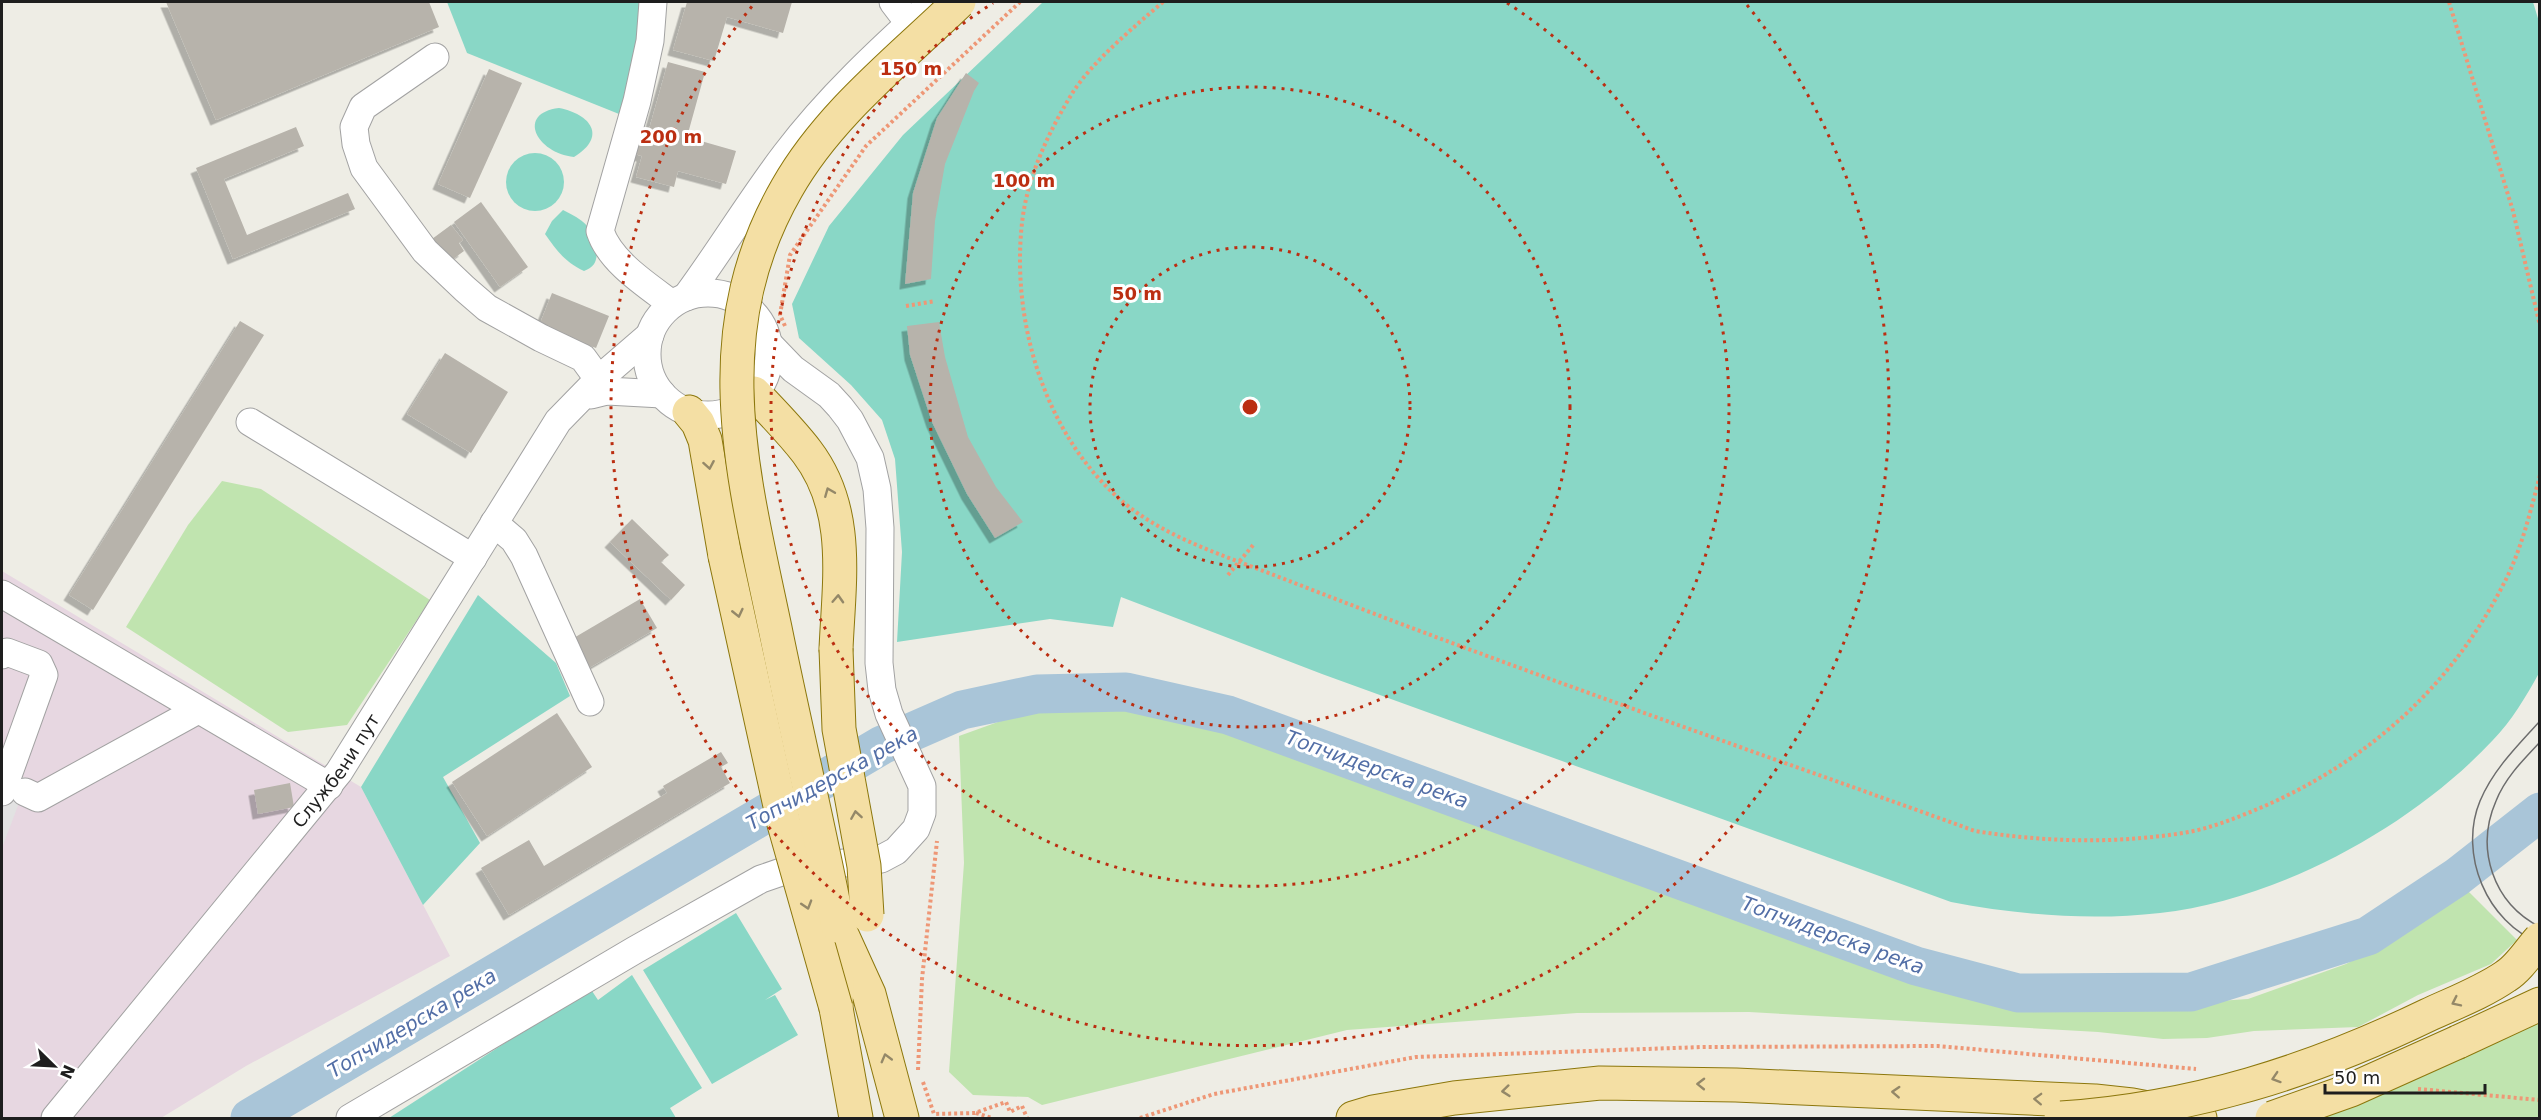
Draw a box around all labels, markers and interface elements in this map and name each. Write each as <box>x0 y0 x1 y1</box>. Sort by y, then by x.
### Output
text: 150 m <box>880 58 942 79</box>
text: 200 m <box>640 126 702 147</box>
text: 100 m <box>993 170 1055 191</box>
text: 50 m <box>1112 283 1162 304</box>
centre of rings <box>1240 397 1260 417</box>
one-way arrow <box>702 460 715 470</box>
one-way arrow <box>824 487 836 498</box>
one-way arrow <box>832 594 845 603</box>
one-way arrow <box>730 608 743 618</box>
street label: Службени пут <box>288 710 383 831</box>
water label: Топчидерска река <box>742 721 922 835</box>
water label: Топчидерска река <box>1283 725 1471 813</box>
one-way arrow <box>850 810 862 820</box>
water label: Топчидерска река <box>1739 891 1927 979</box>
one-way arrow <box>800 899 812 910</box>
water label: Топчидерска река <box>323 963 501 1083</box>
one-way arrow <box>2451 994 2462 1006</box>
north arrow <box>24 1036 84 1096</box>
one-way arrow <box>881 1053 893 1063</box>
scale bar <box>2325 1057 2486 1095</box>
text: N <box>56 1062 79 1082</box>
text: 50 m <box>2334 1067 2380 1088</box>
one-way arrow <box>2271 1070 2282 1083</box>
one-way arrow <box>1696 1078 1705 1090</box>
one-way arrow <box>1502 1085 1511 1097</box>
one-way arrow <box>1891 1086 1900 1099</box>
one-way arrow <box>2034 1092 2043 1105</box>

